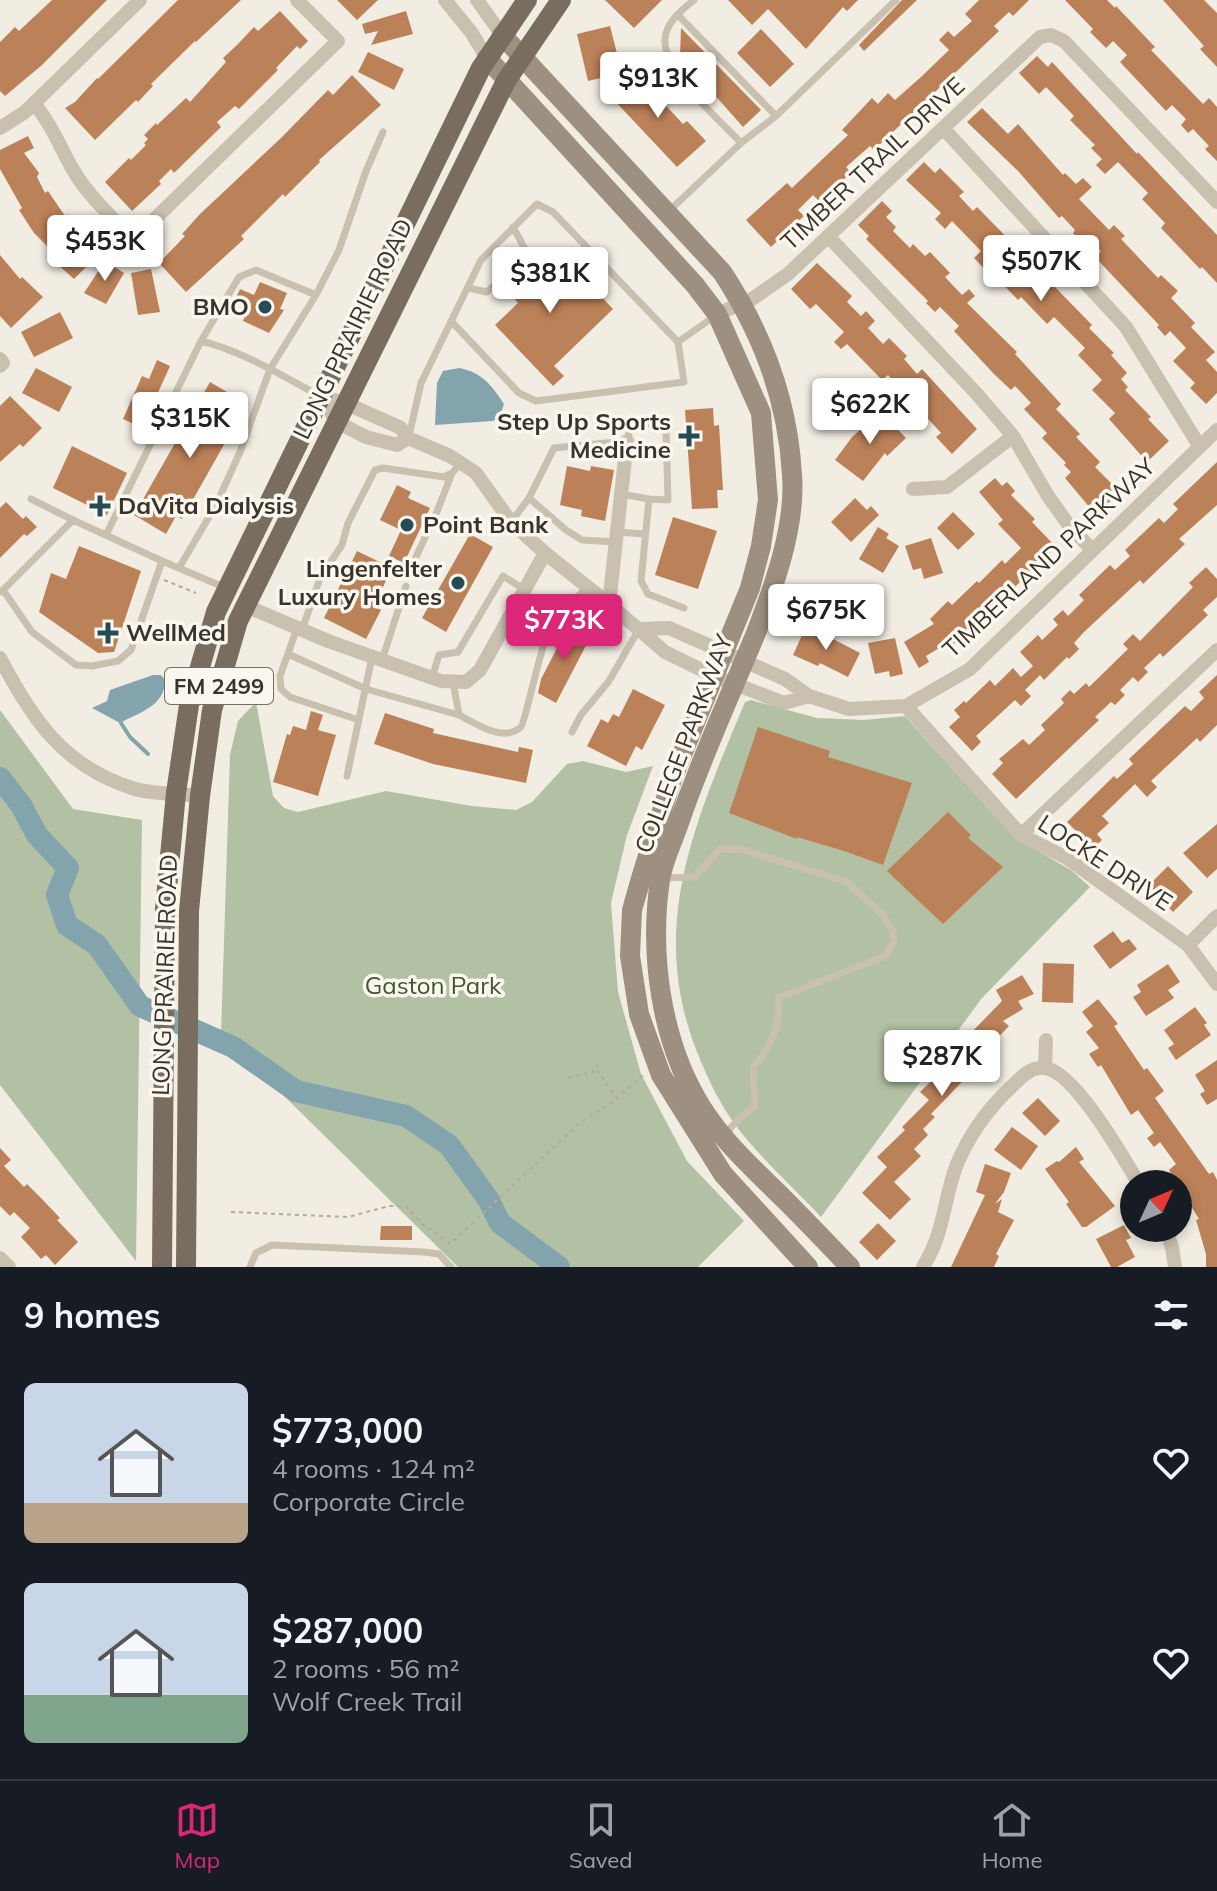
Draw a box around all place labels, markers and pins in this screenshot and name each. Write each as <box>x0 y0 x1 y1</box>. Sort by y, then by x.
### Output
pin: $913K <box>602 52 714 120</box>
pin: $453K <box>49 215 161 283</box>
pin: $507K <box>985 235 1097 303</box>
pin: $381K <box>494 247 606 315</box>
place label: BMO <box>193 291 249 321</box>
marker: BMO <box>256 298 274 316</box>
pin: $622K <box>814 378 926 446</box>
pin: $315K <box>134 392 246 460</box>
place label: Step Up Sports Medicine <box>497 406 671 464</box>
marker: Step Up Sports Medicine <box>678 425 700 447</box>
place label: DaVita Dialysis <box>118 490 294 520</box>
marker: DaVita Dialysis <box>89 495 111 517</box>
place label: Point Bank <box>423 509 549 539</box>
marker: Point Bank <box>398 516 416 534</box>
place label: Lingenfelter Luxury Homes <box>278 553 443 611</box>
marker: Lingenfelter Luxury Homes <box>449 574 467 592</box>
pin: $675K <box>770 584 882 652</box>
pin: $773K <box>508 594 620 662</box>
place label: WellMed <box>126 617 226 647</box>
marker: WellMed <box>97 622 119 644</box>
pin: $287K <box>886 1030 998 1098</box>

